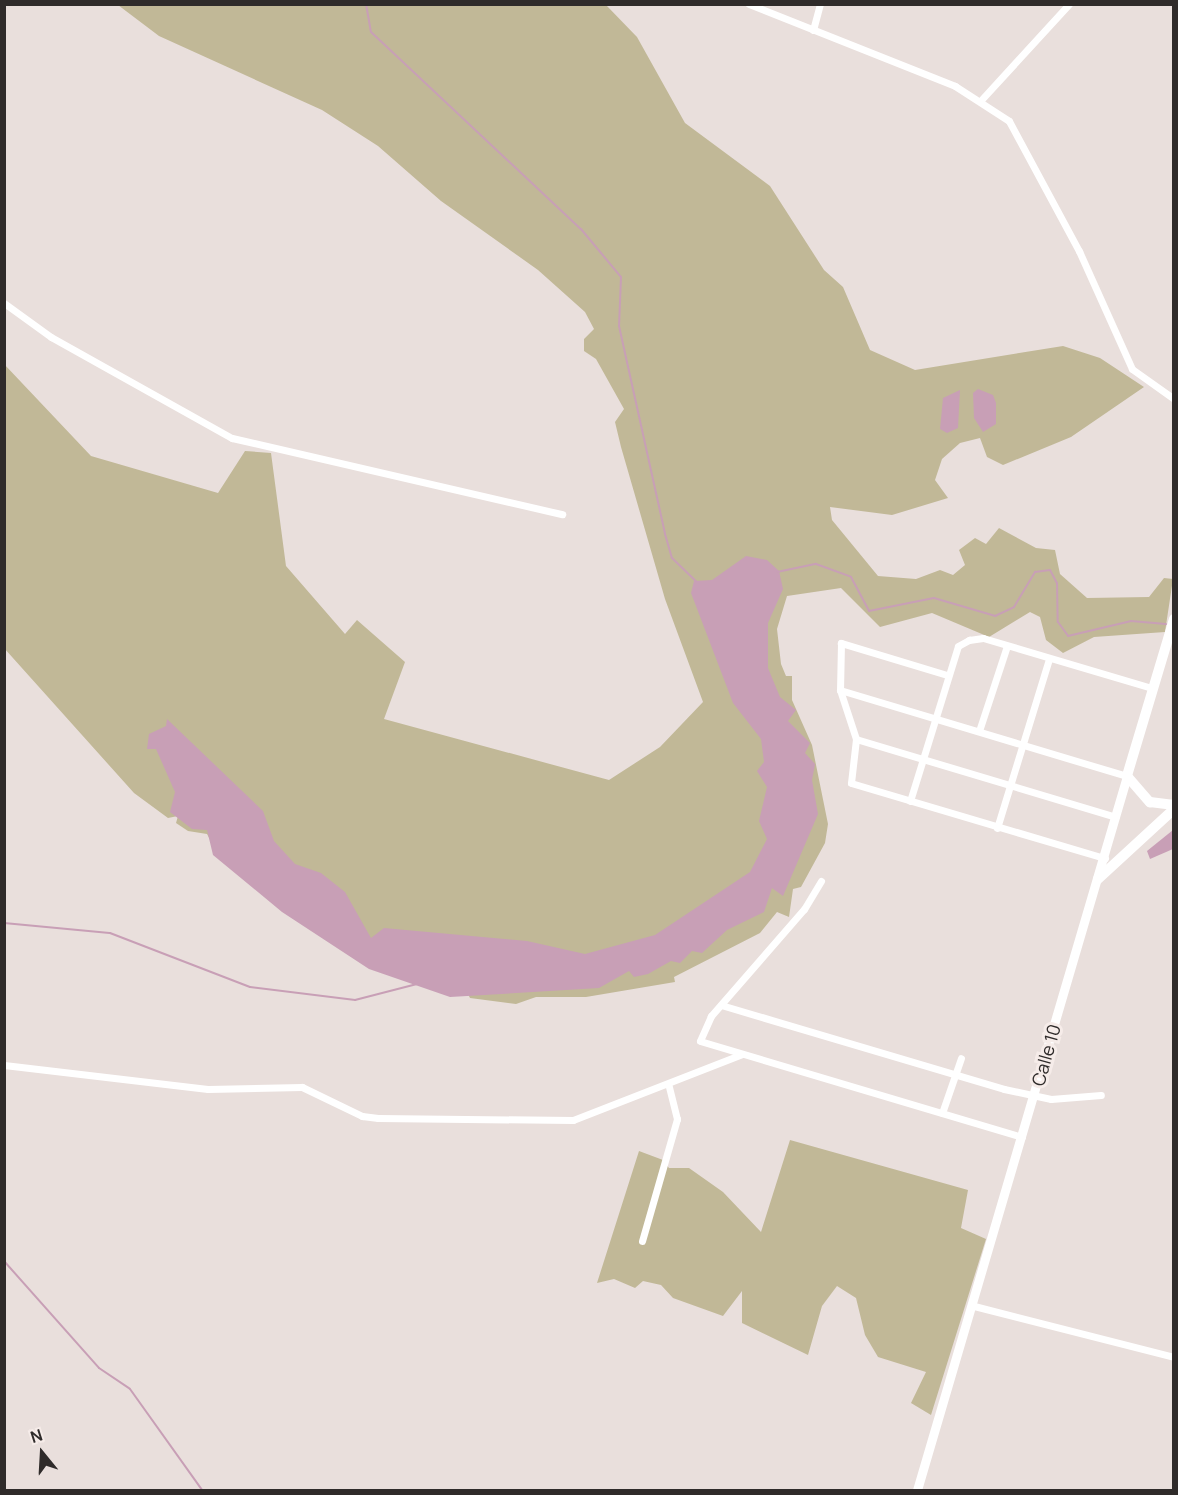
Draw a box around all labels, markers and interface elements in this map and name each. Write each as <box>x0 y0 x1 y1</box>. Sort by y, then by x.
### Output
street label: Calle 10 <box>1027 1022 1065 1088</box>
north arrow <box>12 1423 72 1483</box>
text: N <box>28 1424 45 1448</box>

